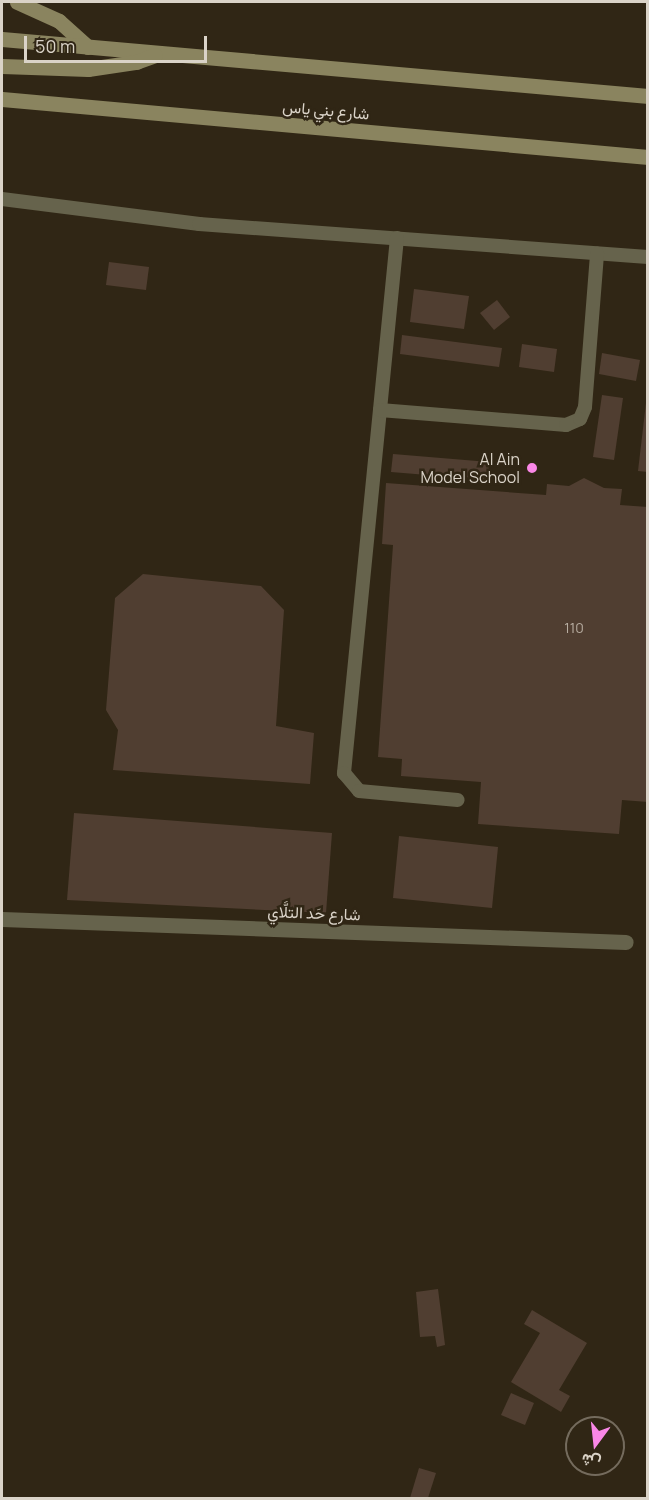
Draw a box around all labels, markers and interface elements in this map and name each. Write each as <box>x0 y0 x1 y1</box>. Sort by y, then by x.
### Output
scale bar <box>27 24 210 62</box>
text: 50 m <box>35 34 75 58</box>
street label: شارع بني ياس <box>282 97 370 123</box>
place label: Al Ain Model School <box>420 449 520 487</box>
marker: Al Ain Model School <box>525 461 539 475</box>
house number: 110 <box>564 620 584 636</box>
street label: شارع حَد التلَّاي <box>267 902 361 924</box>
north arrow <box>565 1416 625 1476</box>
text: ش <box>579 1448 603 1475</box>

